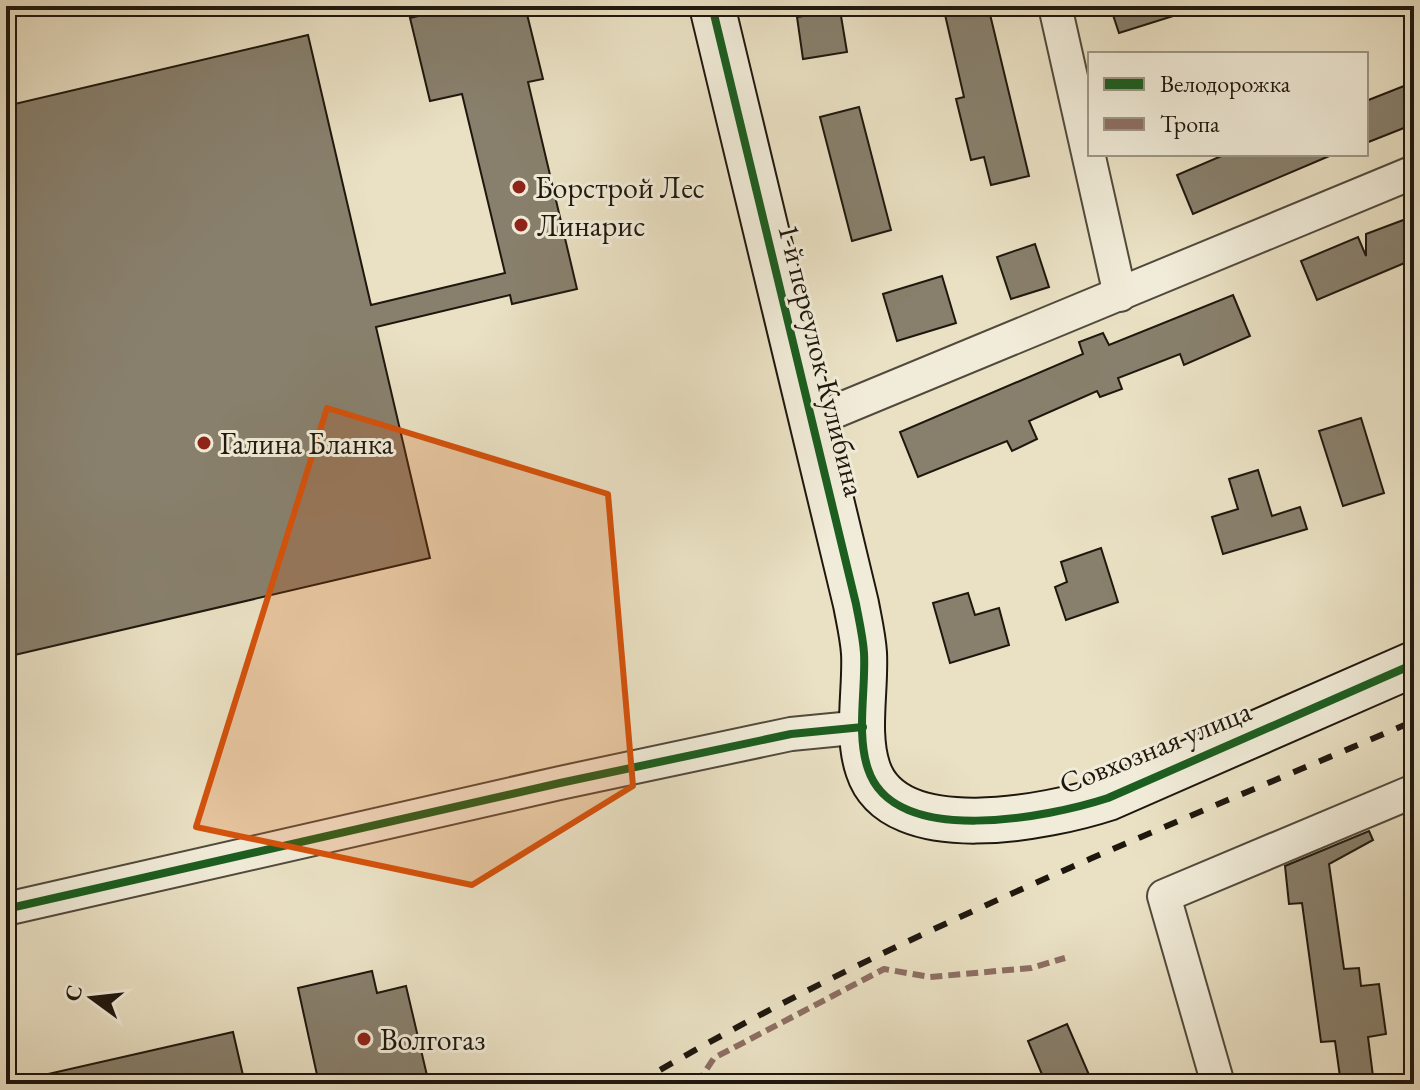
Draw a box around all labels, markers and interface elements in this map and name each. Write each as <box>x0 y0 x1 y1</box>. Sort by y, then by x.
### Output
legend <box>1088 52 1368 156</box>
text: Велодорожка <box>1160 68 1291 99</box>
text: Тропа <box>1160 108 1220 139</box>
place label: Борстрой Лес <box>535 168 705 207</box>
marker: Борстрой Лес <box>510 178 528 196</box>
place label: Линарис <box>537 206 645 245</box>
marker: Линарис <box>512 216 530 234</box>
street label: 1-й переулок Кулибина <box>769 220 875 500</box>
place label: Галина Бланка <box>220 424 394 463</box>
marker: Галина Бланка <box>195 434 213 452</box>
street label: Совхозная улица <box>1053 691 1257 803</box>
north arrow <box>52 958 132 1038</box>
text: С <box>57 982 89 1004</box>
place label: Волгогаз <box>380 1020 485 1059</box>
marker: Волгогаз <box>355 1030 373 1048</box>

